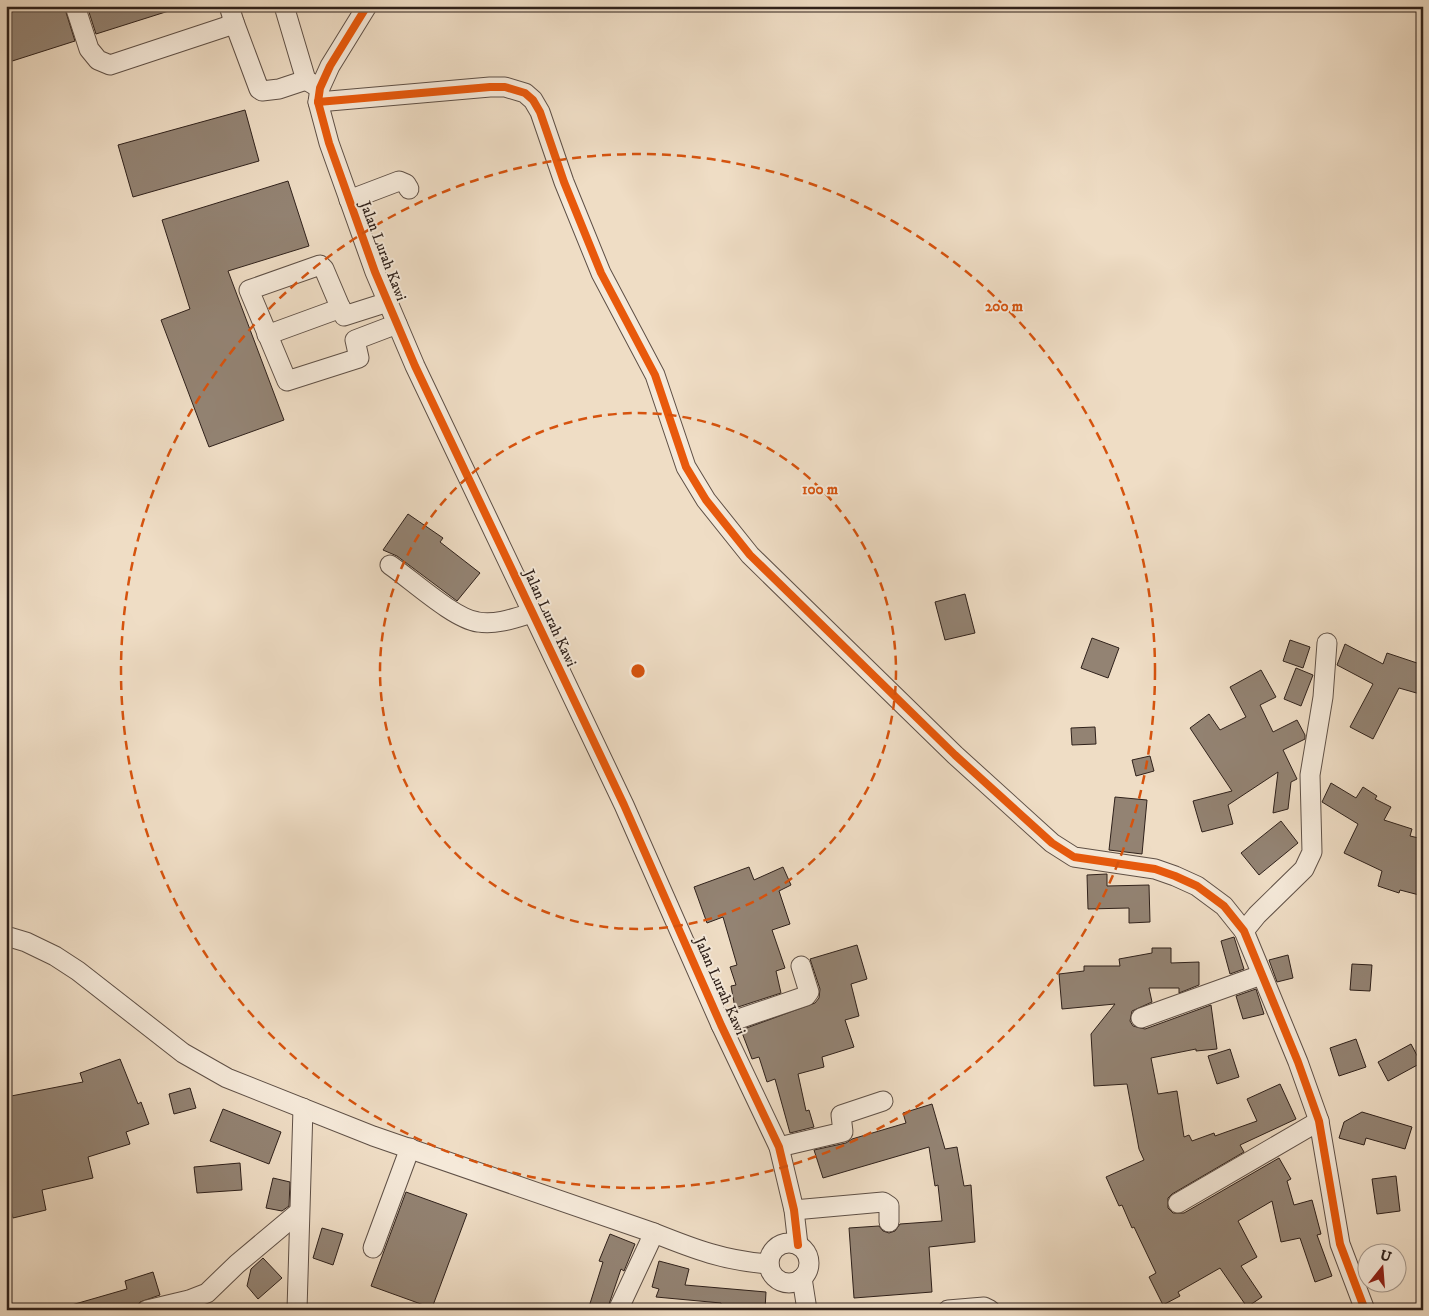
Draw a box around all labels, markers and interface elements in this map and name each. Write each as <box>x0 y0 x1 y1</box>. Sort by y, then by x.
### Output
street label: Jalan Lurah Kawi <box>355 197 411 304</box>
text: 200 m <box>985 297 1024 316</box>
text: 100 m <box>802 480 839 499</box>
street label: Jalan Lurah Kawi <box>518 564 581 670</box>
centre of rings <box>629 662 647 680</box>
street label: Jalan Lurah Kawi <box>689 932 750 1038</box>
north arrow <box>1356 1244 1406 1294</box>
text: U <box>1378 1246 1393 1267</box>

